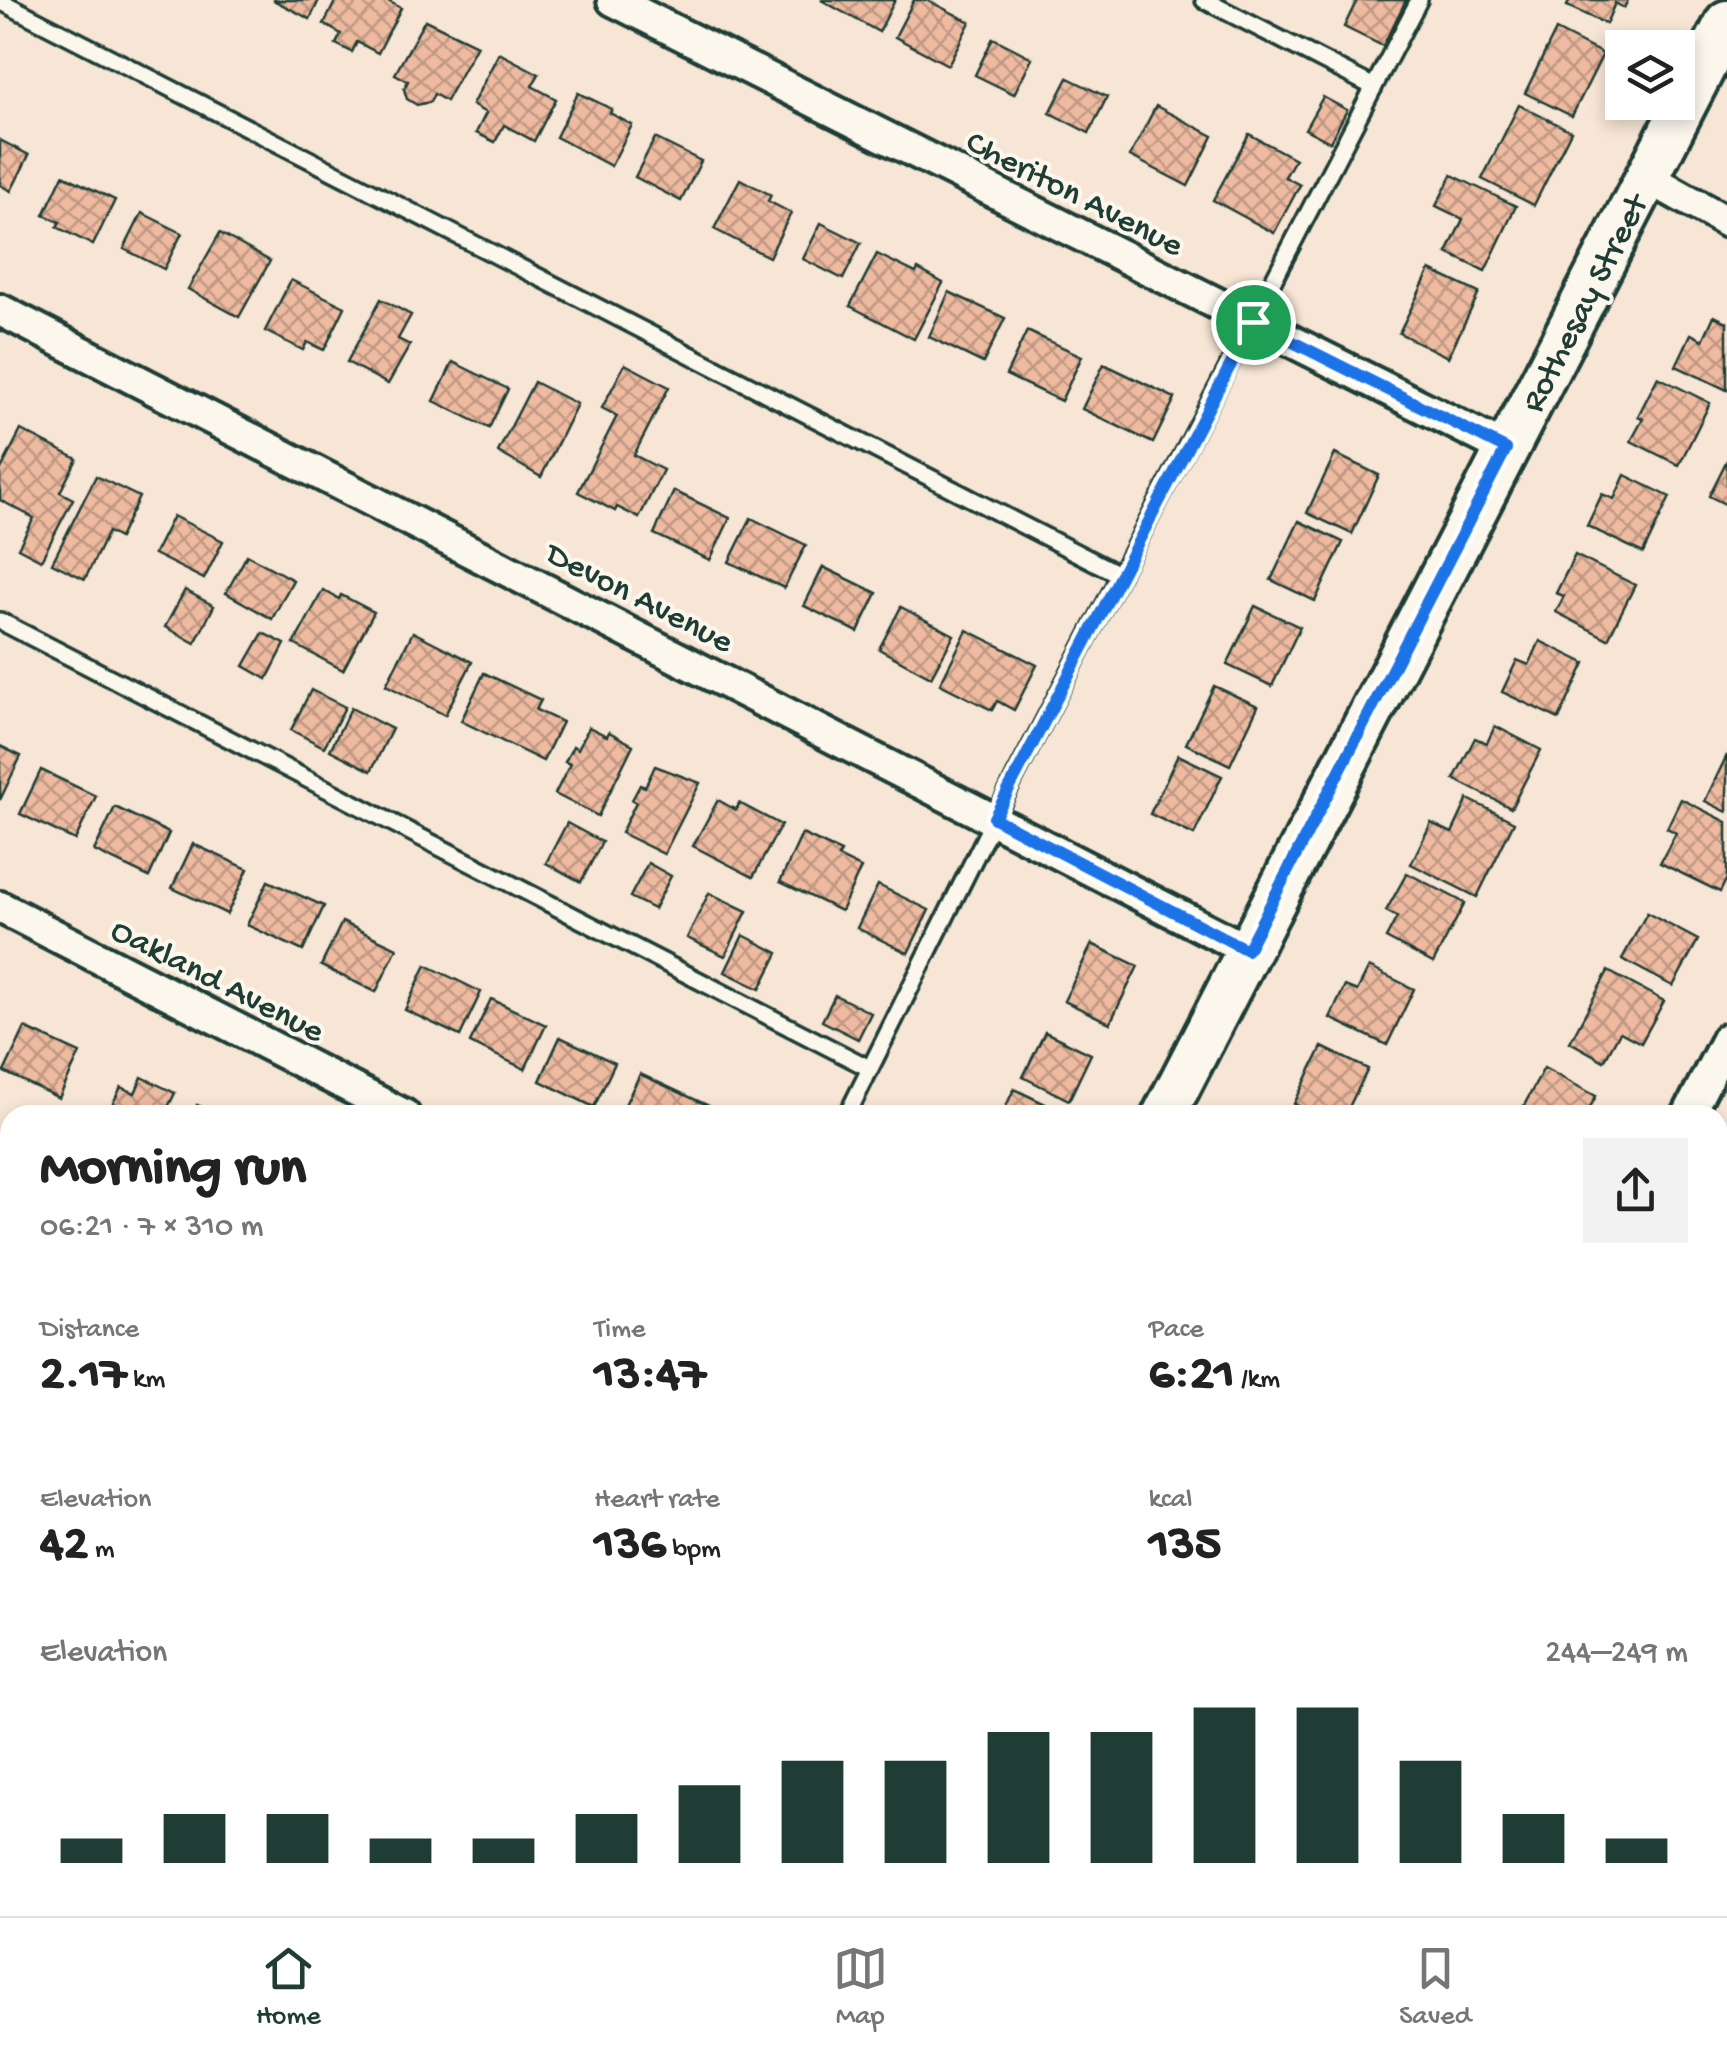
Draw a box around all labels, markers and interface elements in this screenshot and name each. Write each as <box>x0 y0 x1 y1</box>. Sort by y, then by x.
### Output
map controls <box>1605 30 1695 120</box>
button: layers <box>1605 30 1695 120</box>
street label: Cheriton Avenue <box>958 124 1190 269</box>
street label: Rothesay Street <box>1514 186 1661 420</box>
pin <box>1211 280 1296 365</box>
icon: arrive <box>1226 295 1281 350</box>
street label: Devon Avenue <box>536 534 740 665</box>
street label: Oakland Avenue <box>103 912 331 1055</box>
button: share <box>1583 1138 1688 1243</box>
text: Morning run <box>40 1139 306 1203</box>
text: 06:21 · 7 × 310 m <box>40 1209 264 1247</box>
text: Distance <box>40 1314 139 1347</box>
text: Time <box>594 1314 646 1347</box>
text: Pace <box>1149 1314 1204 1347</box>
text: 2.17 <box>40 1347 126 1406</box>
text: 13:47 <box>594 1347 706 1406</box>
text: 6:21 <box>1149 1347 1234 1406</box>
text: km <box>126 1364 165 1397</box>
text: /km <box>1234 1364 1280 1397</box>
text: Elevation <box>40 1484 151 1517</box>
text: Heart rate <box>594 1484 720 1517</box>
text: kcal <box>1149 1484 1192 1517</box>
text: 42 <box>40 1517 88 1576</box>
text: 136 <box>594 1517 666 1576</box>
text: 135 <box>1149 1517 1221 1576</box>
text: m <box>88 1534 115 1567</box>
text: bpm <box>666 1534 721 1567</box>
text: Elevation <box>40 1635 167 1673</box>
text: 244–249 m <box>1545 1635 1688 1673</box>
tab: Home <box>256 1941 321 2034</box>
tab: Map <box>833 1941 888 2034</box>
tab: Saved <box>1399 1941 1471 2034</box>

